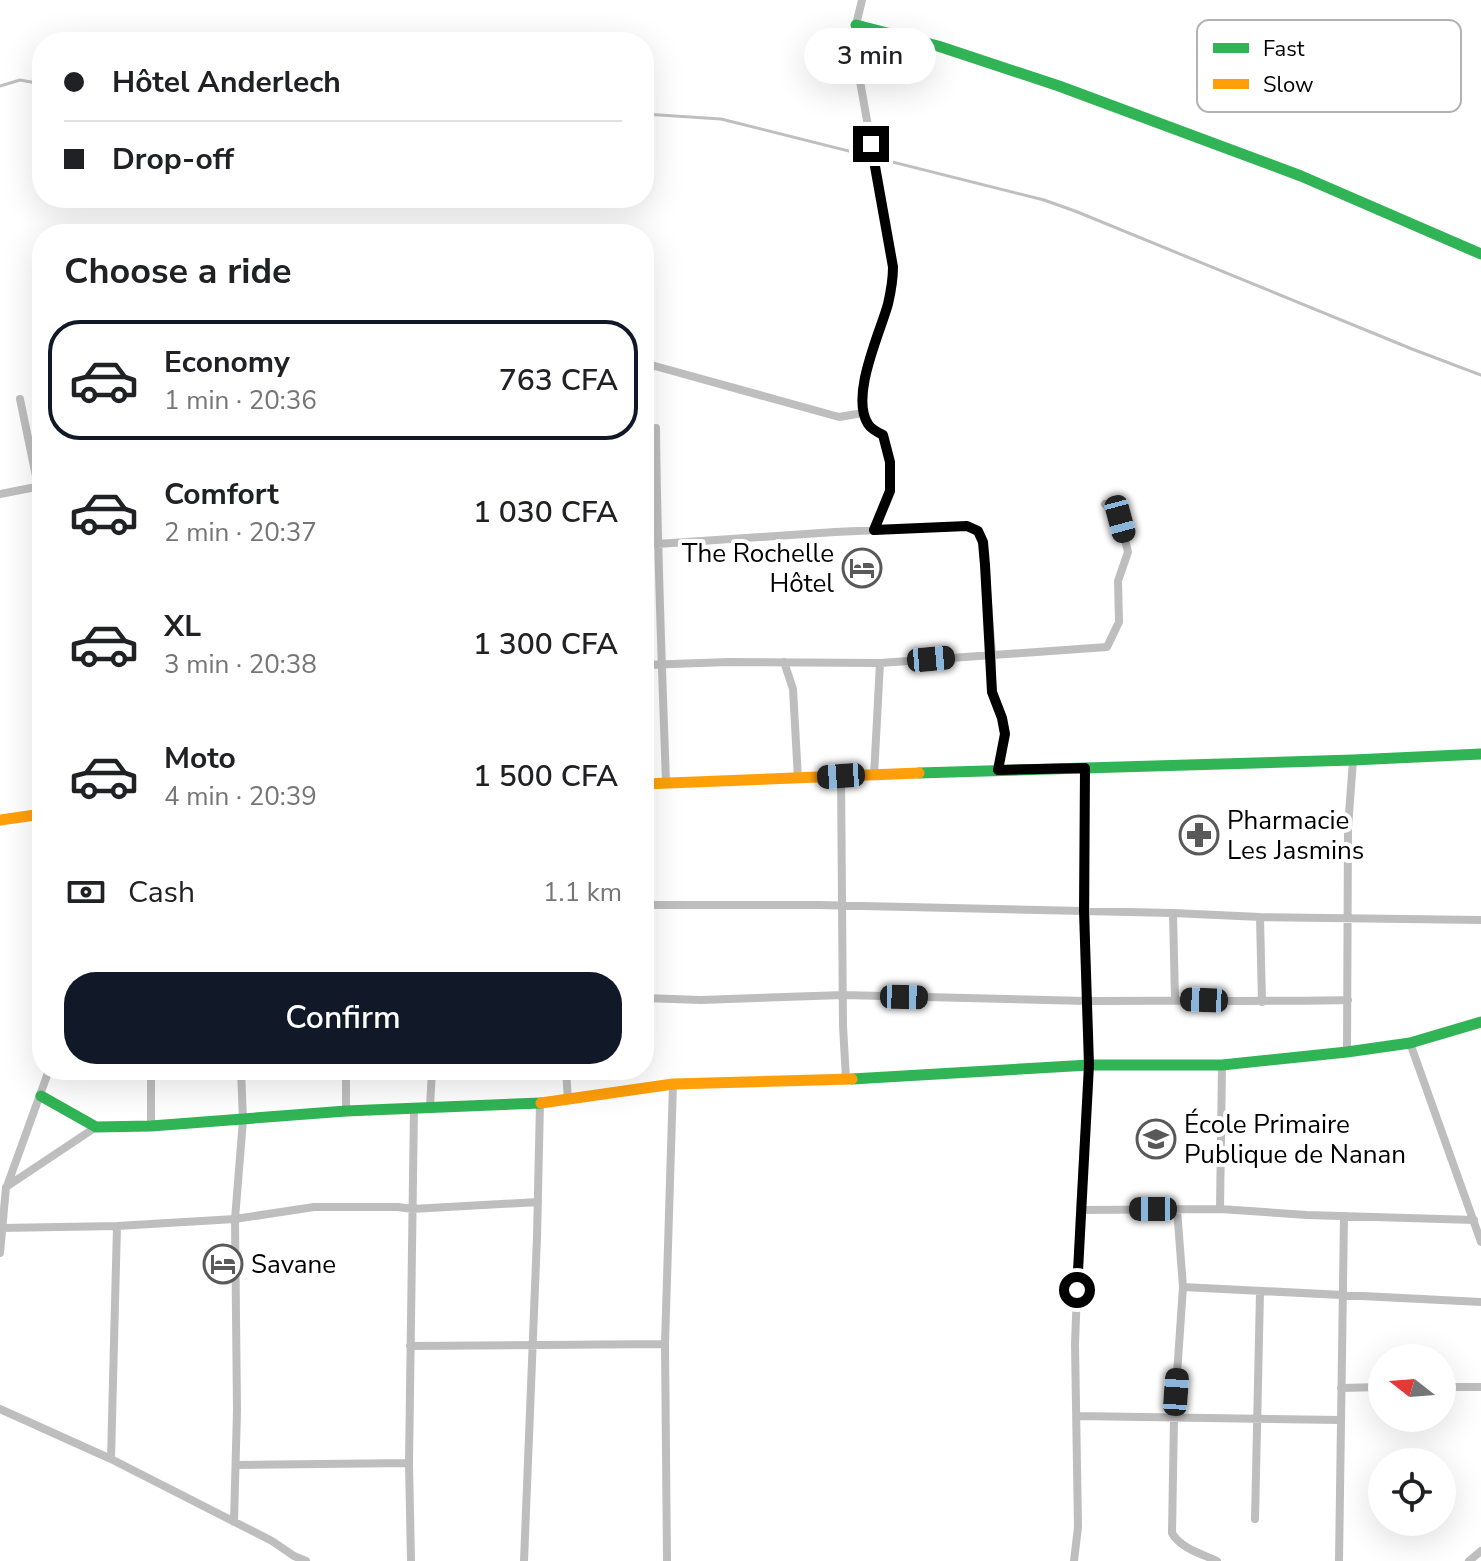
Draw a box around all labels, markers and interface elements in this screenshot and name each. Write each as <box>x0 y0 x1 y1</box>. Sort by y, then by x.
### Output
legend <box>1197 20 1461 112</box>
callout: 3 min <box>805 28 937 84</box>
text: Fast <box>1263 34 1305 64</box>
text: 3 min <box>837 38 903 73</box>
text: Hôtel Anderlech <box>112 62 341 103</box>
text: Slow <box>1263 70 1314 100</box>
route end <box>853 126 889 162</box>
text: Drop-off <box>112 139 234 180</box>
text: Choose a ride <box>64 247 292 296</box>
text: Economy <box>164 342 290 383</box>
icon: car <box>68 344 140 416</box>
text: 763 CFA <box>499 360 618 401</box>
text: 1 min · 20:36 <box>164 383 317 418</box>
text: Comfort <box>164 474 279 515</box>
icon: car <box>68 476 140 548</box>
text: 1 030 CFA <box>473 492 618 533</box>
car <box>1102 493 1138 545</box>
text: 2 min · 20:37 <box>164 515 317 550</box>
place label: The Rochelle Hôtel <box>682 536 834 601</box>
hotel icon: The Rochelle Hôtel <box>841 547 883 589</box>
text: XL <box>164 606 201 647</box>
icon: car <box>68 608 140 680</box>
text: 1 300 CFA <box>473 624 618 665</box>
car <box>906 645 956 673</box>
text: 3 min · 20:38 <box>164 647 317 682</box>
text: Moto <box>164 738 236 779</box>
icon: car <box>68 740 140 812</box>
text: 1 500 CFA <box>473 756 618 797</box>
car <box>816 762 866 790</box>
text: 4 min · 20:39 <box>164 779 317 814</box>
place label: Pharmacie Les Jasmins <box>1227 803 1364 868</box>
pharmacy icon: Pharmacie Les Jasmins <box>1178 814 1220 856</box>
icon: cash <box>64 870 108 914</box>
text: Cash <box>128 872 195 913</box>
text: 1.1 km <box>543 875 622 910</box>
button: Confirm <box>64 972 622 1064</box>
car <box>880 985 928 1009</box>
car <box>1180 987 1228 1013</box>
place label: École Primaire Publique de Nanan <box>1184 1107 1406 1172</box>
school or university icon: École Primaire Publique de Nanan <box>1135 1118 1177 1160</box>
car <box>1129 1197 1177 1221</box>
hotel icon: Savane <box>202 1243 244 1285</box>
place label: Savane <box>251 1247 336 1282</box>
route start <box>1059 1272 1095 1308</box>
north arrow <box>1368 1344 1456 1432</box>
map controls <box>1368 1344 1456 1536</box>
car <box>1162 1367 1190 1417</box>
button: locate <box>1368 1448 1456 1536</box>

